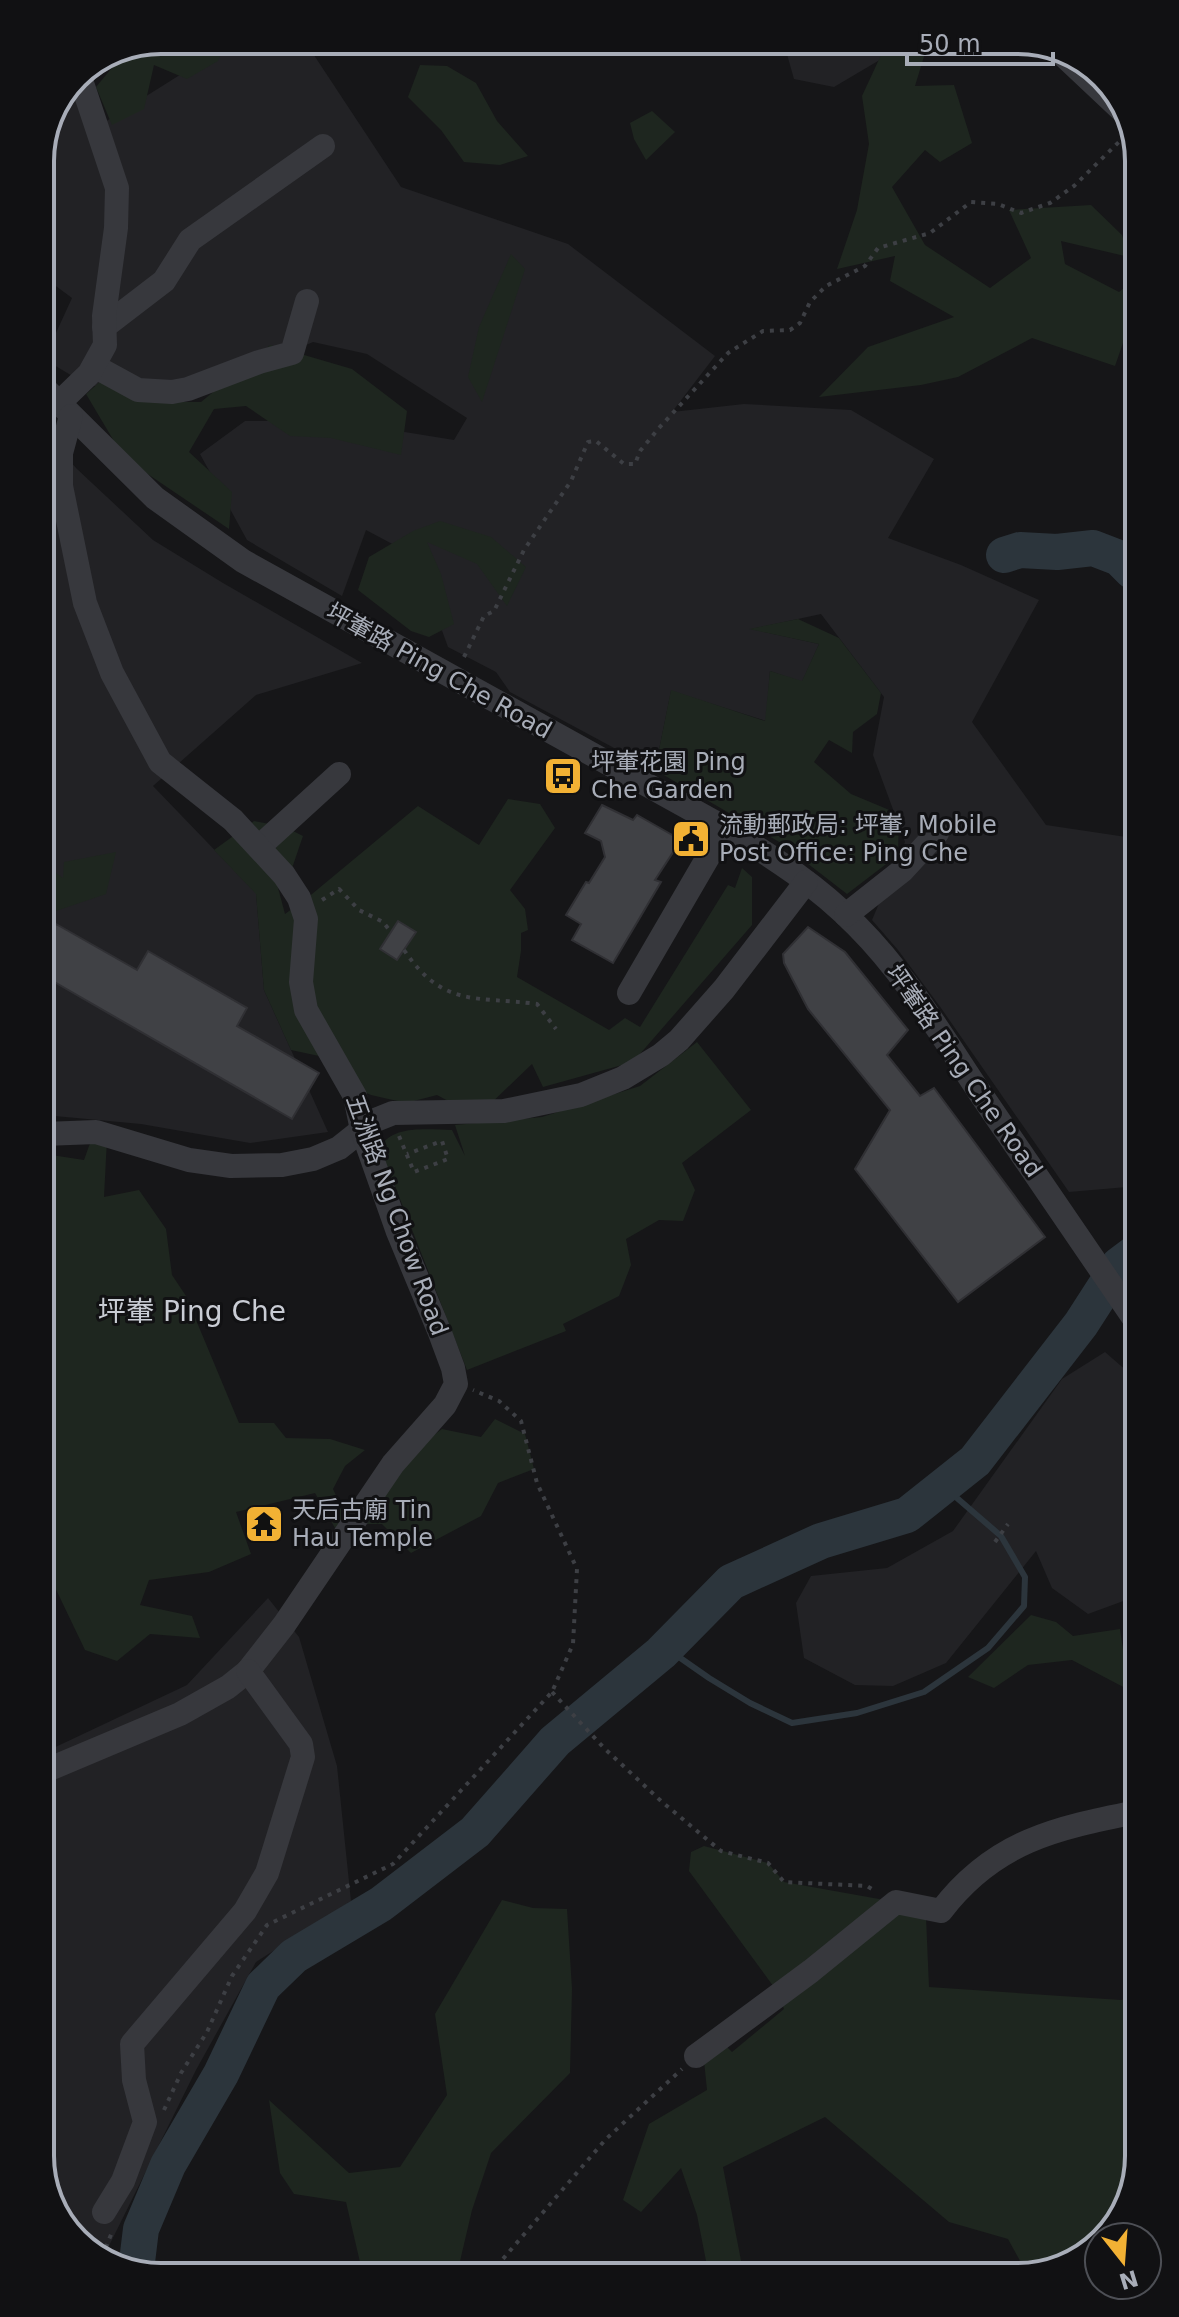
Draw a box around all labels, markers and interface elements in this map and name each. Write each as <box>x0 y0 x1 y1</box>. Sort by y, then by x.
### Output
scale bar <box>907 16 1053 66</box>
text: 50 m <box>919 30 981 58</box>
street label: 坪輋路 Ping Che Road <box>322 597 556 745</box>
place label: 坪輋花園 Ping Che Garden <box>591 748 746 804</box>
bus stop icon: 坪輋花園 Ping Che Garden <box>542 755 584 797</box>
place label: 流動郵政局: 坪輋, Mobile Post Office: Ping Che <box>719 811 997 867</box>
public building icon: 流動郵政局: 坪輋, Mobile Post Office: Ping Che <box>670 818 712 860</box>
street label: 坪輋路 Ping Che Road <box>880 959 1048 1183</box>
street label: 五洲路 Ng Chow Road <box>340 1091 454 1339</box>
district label: 坪輋 Ping Che <box>98 1295 286 1328</box>
place label: 天后古廟 Tin Hau Temple <box>292 1496 433 1552</box>
temple icon: 天后古廟 Tin Hau Temple <box>243 1503 285 1545</box>
north arrow <box>1083 2221 1163 2301</box>
text: N <box>1116 2265 1141 2294</box>

